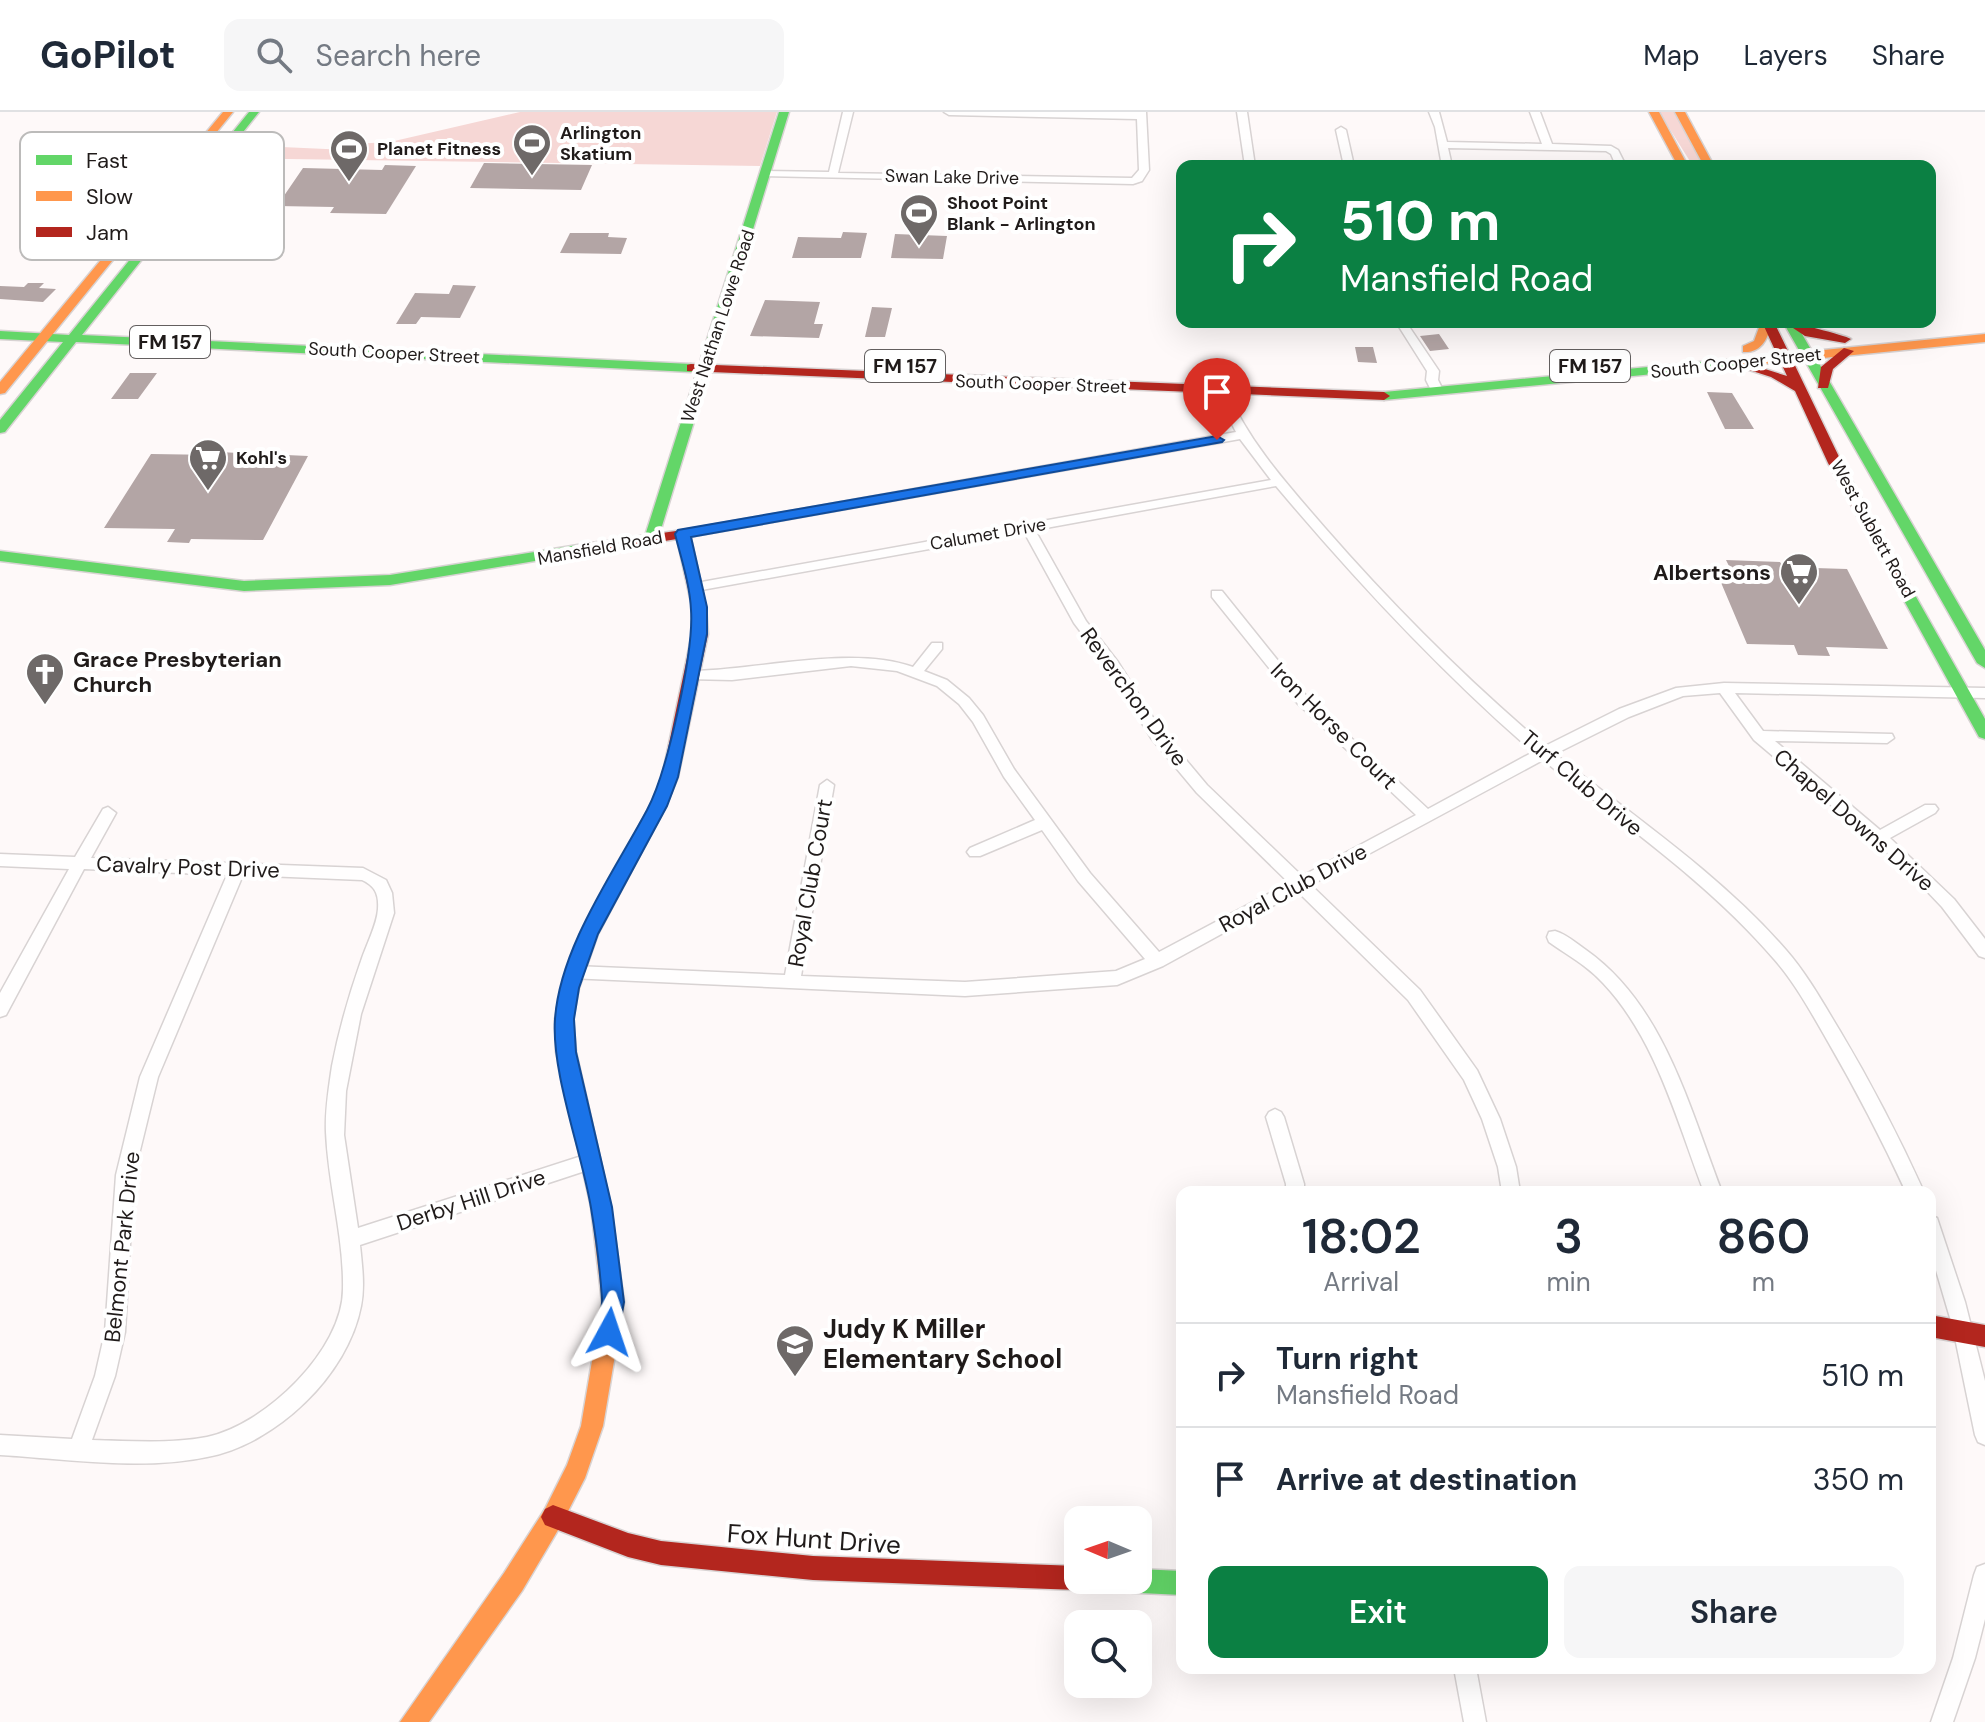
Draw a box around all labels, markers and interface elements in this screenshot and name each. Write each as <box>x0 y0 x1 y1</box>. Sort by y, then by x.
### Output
search box <box>224 19 784 91</box>
text: GoPilot <box>40 30 176 80</box>
icon: search <box>252 33 296 77</box>
text: Search here <box>316 36 481 75</box>
text: Map <box>1643 37 1700 74</box>
text: Layers <box>1744 37 1828 74</box>
text: Share <box>1872 37 1945 74</box>
place label: Arlington Skatium <box>560 121 641 166</box>
sports icon: Arlington Skatium <box>511 122 553 177</box>
sports icon: Planet Fitness <box>328 128 370 183</box>
legend <box>20 132 284 260</box>
place label: Planet Fitness <box>377 137 501 161</box>
text: Fast <box>86 146 128 175</box>
street label: Swan Lake Drive <box>885 164 1019 190</box>
text: Slow <box>86 182 133 211</box>
text: 510 m <box>1340 184 1501 257</box>
place label: Shoot Point Blank - Arlington <box>947 191 1096 236</box>
sports icon: Shoot Point Blank - Arlington <box>898 192 940 247</box>
icon: right <box>1208 192 1312 296</box>
text: Jam <box>86 218 129 247</box>
street label: West Nathan Lowe Road <box>675 227 761 425</box>
text: Mansfield Road <box>1340 255 1593 302</box>
road number: FM 157 <box>130 326 210 358</box>
street label: South Cooper Street <box>308 337 480 369</box>
street label: South Cooper Street <box>1649 342 1823 384</box>
road number: FM 157 <box>865 350 945 382</box>
road number: FM 157 <box>1550 350 1630 382</box>
pin <box>1183 358 1251 440</box>
street label: South Cooper Street <box>955 369 1127 399</box>
icon: arrive <box>1195 370 1239 414</box>
supermarket icon: Kohl's <box>187 437 229 492</box>
place label: Kohl's <box>236 446 287 470</box>
street label: West Sublett Road <box>1825 456 1921 602</box>
street label: Calumet Drive <box>928 512 1048 556</box>
street label: Mansfield Road <box>536 525 664 571</box>
supermarket icon: Albertsons <box>1778 551 1820 606</box>
place label: Albertsons <box>1653 558 1771 587</box>
street label: Reverchon Drive <box>1074 622 1194 772</box>
place label: Grace Presbyterian Church <box>73 645 282 699</box>
church icon: Grace Presbyterian Church <box>24 651 66 706</box>
street label: Iron Horse Court <box>1264 656 1404 796</box>
street label: Turf Club Drive <box>1515 724 1649 842</box>
street label: Chapel Downs Drive <box>1768 742 1940 898</box>
street label: Royal Club Court <box>781 797 839 969</box>
street label: Royal Club Drive <box>1214 837 1372 939</box>
street label: Cavalry Post Drive <box>96 849 280 885</box>
street label: Belmont Park Drive <box>98 1150 146 1344</box>
street label: Derby Hill Drive <box>393 1162 549 1238</box>
text: 18:02 <box>1302 1205 1421 1268</box>
text: 3 <box>1554 1205 1583 1268</box>
text: 860 <box>1716 1205 1810 1268</box>
text: Arrival <box>1323 1265 1399 1299</box>
text: min <box>1546 1265 1591 1299</box>
text: m <box>1752 1265 1775 1299</box>
position arrow <box>567 1290 651 1374</box>
place label: Judy K Miller Elementary School <box>823 1312 1062 1376</box>
school or university icon: Judy K Miller Elementary School <box>774 1323 816 1378</box>
text: Turn right <box>1276 1339 1419 1378</box>
icon: right <box>1208 1353 1252 1397</box>
text: 510 m <box>1821 1356 1904 1395</box>
text: Mansfield Road <box>1276 1378 1459 1412</box>
icon: arrive <box>1208 1457 1252 1501</box>
text: Arrive at destination <box>1276 1460 1577 1499</box>
text: 350 m <box>1813 1460 1904 1499</box>
north arrow <box>1064 1506 1152 1594</box>
map controls <box>1064 1506 1152 1698</box>
street label: Fox Hunt Drive <box>726 1516 902 1562</box>
button: Exit <box>1208 1566 1548 1658</box>
button: Share <box>1564 1566 1904 1658</box>
button: search <box>1064 1610 1152 1698</box>

